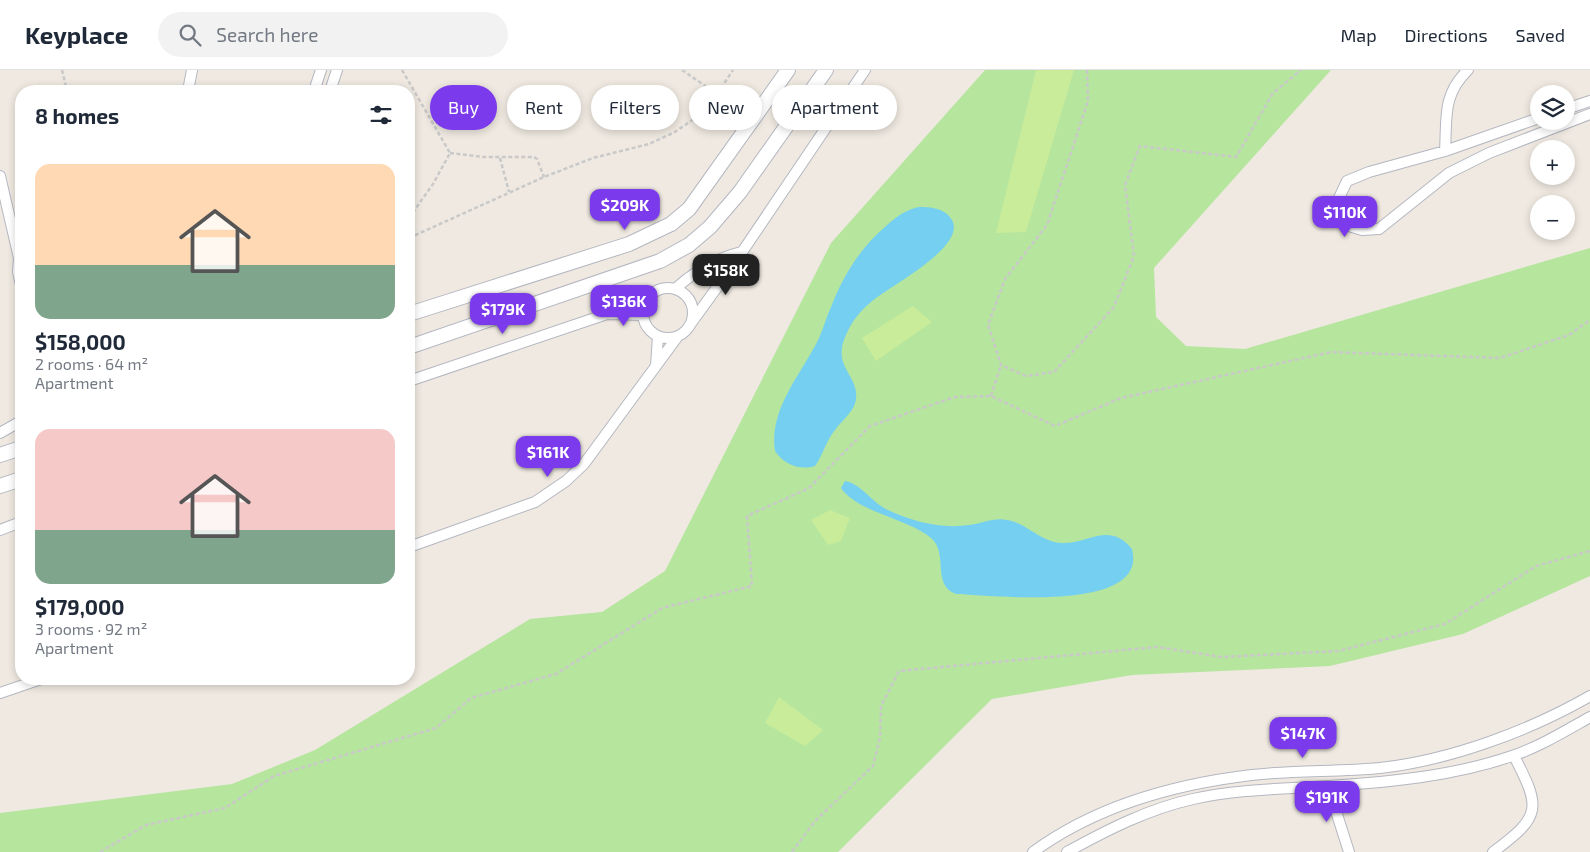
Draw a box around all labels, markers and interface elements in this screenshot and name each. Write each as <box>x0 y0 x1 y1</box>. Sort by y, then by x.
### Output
search box <box>158 12 508 57</box>
text: Keyplace <box>25 20 128 49</box>
icon: search <box>176 21 204 49</box>
text: Search here <box>216 23 318 46</box>
text: Map <box>1340 24 1377 46</box>
text: Directions <box>1405 24 1488 46</box>
text: Saved <box>1516 24 1565 46</box>
chip: Buy <box>430 85 497 130</box>
chip: Rent <box>507 85 581 130</box>
chip: Filters <box>591 85 679 130</box>
chip: New <box>689 85 762 130</box>
chip: Apartment <box>772 85 897 130</box>
map controls <box>1530 85 1575 240</box>
button: layers <box>1530 85 1575 130</box>
icon: filters <box>367 101 395 129</box>
text: 8 homes <box>35 103 119 128</box>
button: + <box>1530 140 1575 185</box>
pin: $209K <box>590 189 660 231</box>
text: $209K <box>601 195 649 214</box>
button: − <box>1530 195 1575 240</box>
icon: home <box>170 196 260 286</box>
pin: $110K <box>1310 196 1380 238</box>
text: $110K <box>1323 202 1367 221</box>
pin: $158K <box>691 254 761 296</box>
text: $158K <box>703 260 749 279</box>
pin: $136K <box>589 284 659 327</box>
text: $136K <box>602 291 646 310</box>
pin: $179K <box>468 292 538 335</box>
text: $179K <box>481 299 525 318</box>
text: $158,000 <box>35 329 126 354</box>
text: 2 rooms · 64 m² <box>35 354 148 373</box>
text: Apartment <box>35 373 114 392</box>
pin: $161K <box>513 436 583 478</box>
text: $161K <box>527 442 569 461</box>
icon: home <box>170 461 260 551</box>
text: $179,000 <box>35 594 125 619</box>
text: 3 rooms · 92 m² <box>35 619 147 638</box>
text: Apartment <box>35 638 114 657</box>
pin: $147K <box>1268 716 1338 759</box>
text: $147K <box>1281 723 1325 742</box>
pin: $191K <box>1292 780 1362 823</box>
text: $191K <box>1306 787 1348 806</box>

